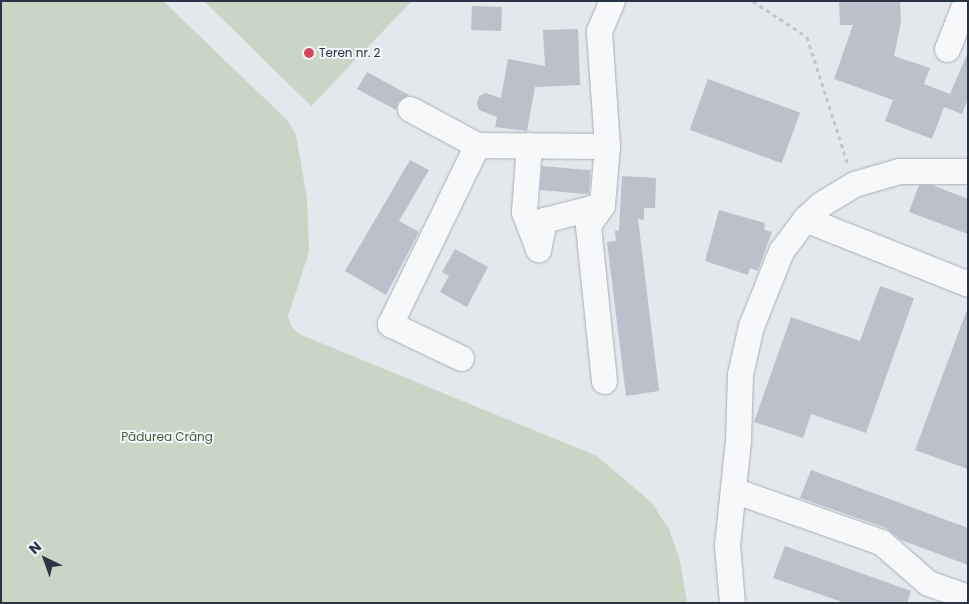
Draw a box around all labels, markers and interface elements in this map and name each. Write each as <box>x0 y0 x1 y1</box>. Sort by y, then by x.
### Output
place label: Teren nr. 2 <box>319 46 381 60</box>
marker: Teren nr. 2 <box>303 47 315 59</box>
park label: Pădurea Crâng <box>121 430 213 444</box>
north arrow <box>20 534 70 584</box>
text: N <box>24 537 46 559</box>

